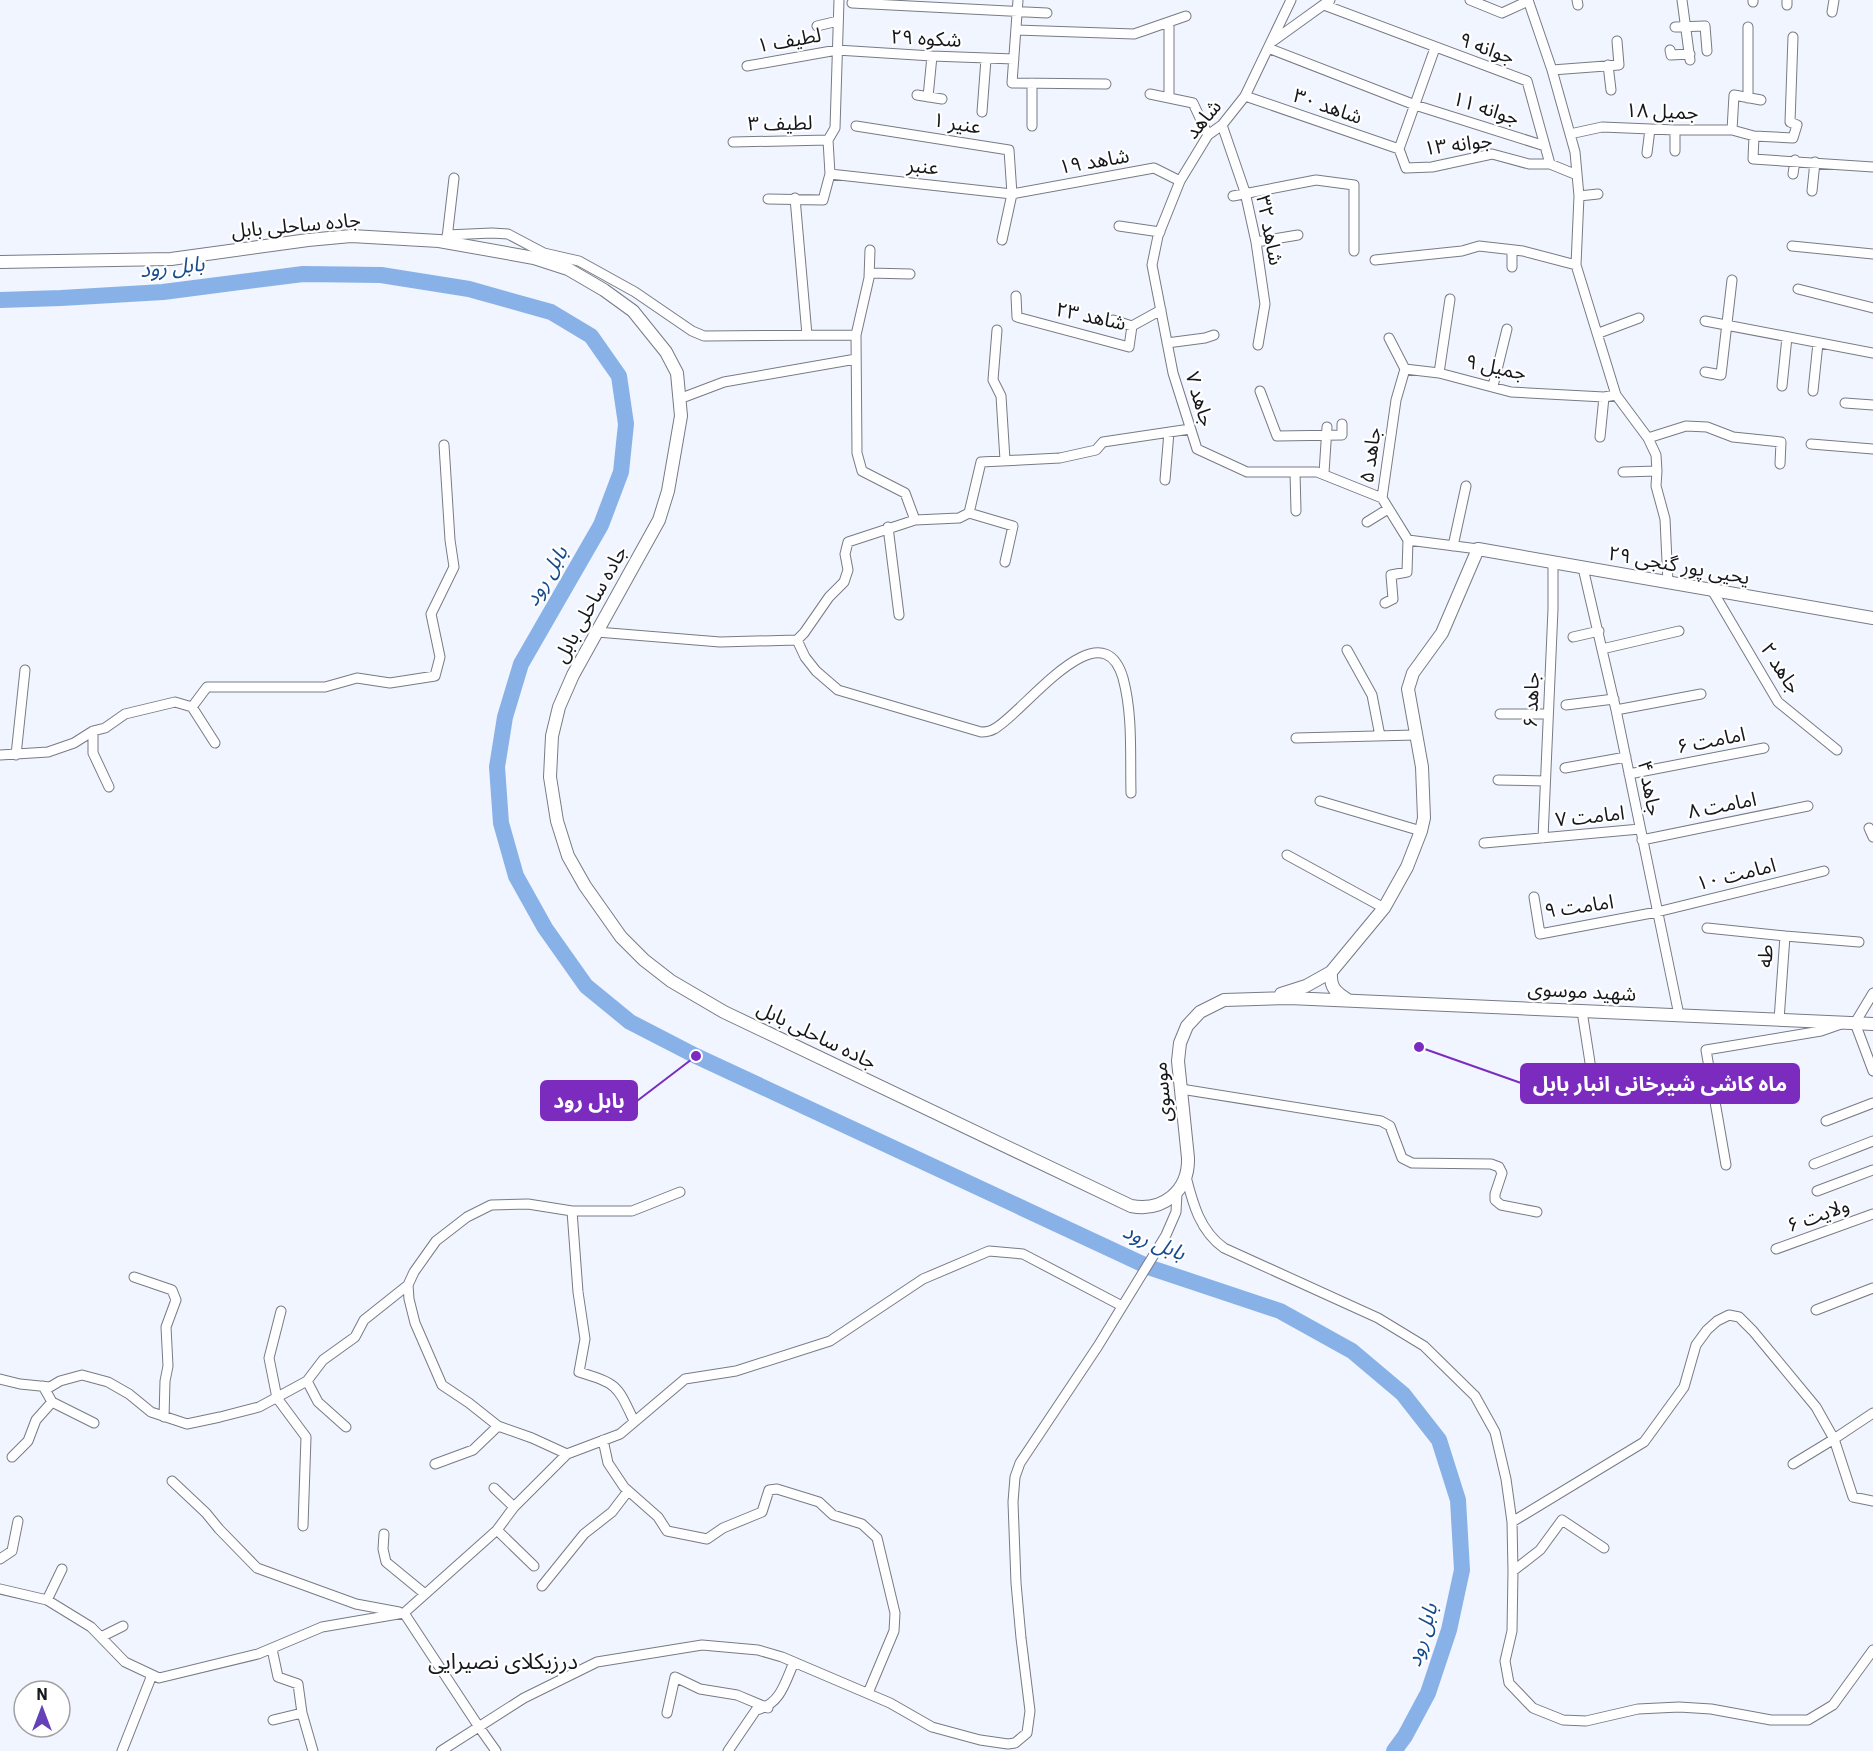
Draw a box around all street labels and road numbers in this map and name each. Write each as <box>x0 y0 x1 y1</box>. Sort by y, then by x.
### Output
street label: لطیف ۱ <box>755 21 823 58</box>
street label: شکوه ۲۹ <box>890 22 962 53</box>
street label: جوانه ۹ <box>1456 25 1519 70</box>
street label: شاهد ۳۰ <box>1290 81 1366 130</box>
street label: جوانه ۱۱ <box>1449 84 1523 131</box>
street label: شاهد <box>1178 93 1227 144</box>
street label: جمیل ۱۸ <box>1625 96 1699 125</box>
street label: عنیر ۱ <box>931 105 983 140</box>
street label: لطیف ۳ <box>747 108 813 137</box>
street label: جوانه ۱۳ <box>1422 126 1494 161</box>
street label: شاهد ۱۹ <box>1056 141 1131 180</box>
street label: عنبر <box>905 150 940 181</box>
street label: شاهد ۳۲ <box>1250 192 1291 267</box>
street label: جاده ساحلی بابل <box>230 205 362 244</box>
street label: شاهد ۲۳ <box>1053 295 1129 336</box>
street label: جمیل ۹ <box>1463 347 1529 386</box>
street label: جاهد ۷ <box>1179 368 1222 430</box>
street label: جاهد ۵ <box>1352 425 1387 484</box>
street label: یحیی پور گنجی ۲۹ <box>1606 539 1752 590</box>
street label: جاده ساحلی بابل <box>546 540 633 667</box>
street label: جاهد ۲ <box>1755 637 1808 699</box>
street label: جاهد ۶ <box>1516 672 1545 728</box>
street label: امامت ۶ <box>1674 720 1748 759</box>
street label: جاهد ۴ <box>1632 758 1669 818</box>
street label: امامت ۸ <box>1685 785 1759 824</box>
street label: امامت ۷ <box>1554 798 1626 833</box>
street label: امامت ۱۰ <box>1693 851 1778 896</box>
street label: امامت ۹ <box>1543 887 1615 924</box>
street label: طه <box>1750 944 1779 968</box>
street label: شهید موسوی <box>1527 974 1637 1007</box>
street label: جاده ساحلی بابل <box>753 994 882 1075</box>
street label: موسوی <box>1145 1061 1178 1123</box>
street label: ولایت ۶ <box>1783 1191 1853 1238</box>

